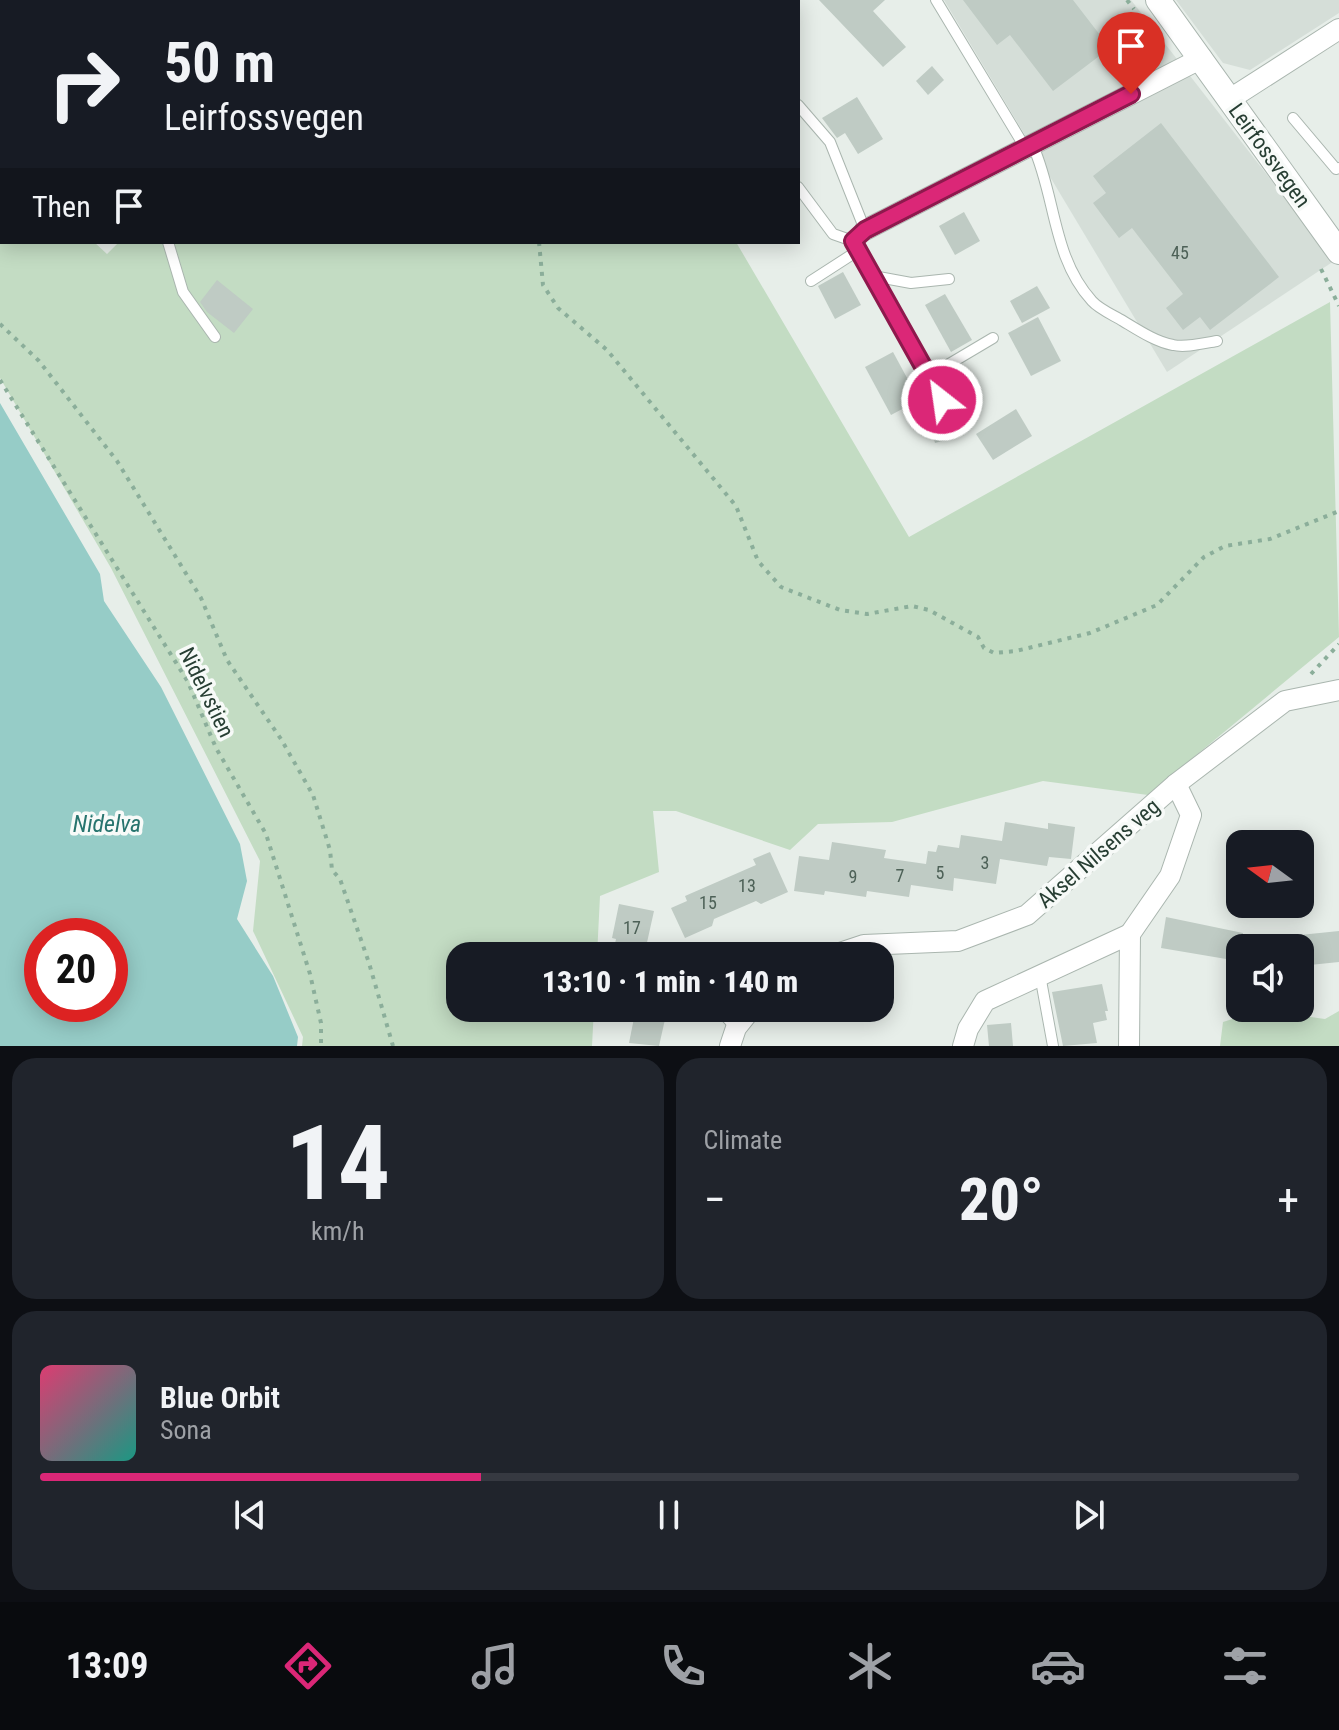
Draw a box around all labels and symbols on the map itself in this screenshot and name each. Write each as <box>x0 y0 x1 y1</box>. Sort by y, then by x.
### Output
pin <box>1097 12 1165 94</box>
street label: Leirfossvegen <box>1224 99 1316 212</box>
house number: 45 <box>1171 242 1189 263</box>
position arrow <box>900 358 984 442</box>
street label: Nidelvstien <box>174 643 239 741</box>
street label: Aksel Nilsens veg <box>1032 794 1164 913</box>
water label: Nidelva <box>73 810 141 838</box>
north arrow <box>1226 830 1314 918</box>
house number: 3 <box>981 852 989 873</box>
house number: 5 <box>936 862 945 883</box>
house number: 7 <box>896 865 905 886</box>
house number: 9 <box>849 866 857 887</box>
house number: 13 <box>738 875 756 896</box>
house number: 15 <box>699 892 717 913</box>
house number: 17 <box>623 917 641 938</box>
speed limit sign: 20 <box>24 918 128 1022</box>

